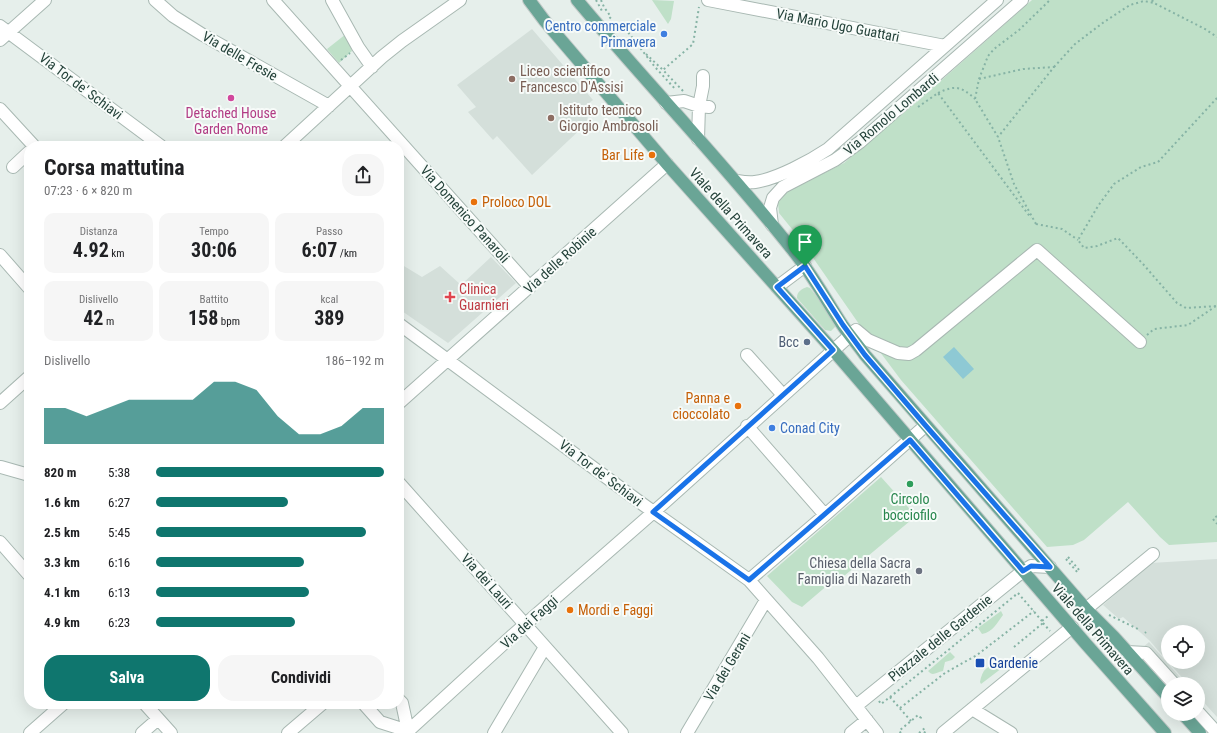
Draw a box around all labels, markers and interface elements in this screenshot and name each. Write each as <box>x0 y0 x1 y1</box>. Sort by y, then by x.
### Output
street label: Via Mario Ugo Guattari <box>775 5 901 45</box>
place label: Centro commerciale Primavera <box>545 18 656 50</box>
street label: Via delle Fresie <box>200 28 281 84</box>
marker: Centro commerciale Primavera <box>659 29 669 39</box>
street label: Via Tor de' Schiavi <box>36 49 126 123</box>
place label: Liceo scientifico Francesco D'Assisi <box>520 63 623 95</box>
street label: Via Romolo Lombardi <box>840 70 942 158</box>
marker: Liceo scientifico Francesco D'Assisi <box>507 74 517 84</box>
marker: Detached House Garden Rome <box>226 93 236 103</box>
place label: Istituto tecnico Giorgio Ambrosoli <box>559 102 659 134</box>
place label: Detached House Garden Rome <box>186 105 277 137</box>
marker: Istituto tecnico Giorgio Ambrosoli <box>546 113 556 123</box>
place label: Bar Life <box>601 147 644 163</box>
marker: Bar Life <box>647 150 657 160</box>
button: share <box>342 154 384 196</box>
text: Corsa mattutina <box>44 155 185 180</box>
street label: Via Domenico Panaroli <box>417 162 513 266</box>
street label: Viale della Primavera <box>686 164 776 262</box>
text: 07:23 · 6 × 820 m <box>44 183 132 198</box>
place label: Proloco DOL <box>482 194 551 210</box>
marker: Proloco DOL <box>469 197 479 207</box>
street label: Via delle Robinie <box>521 223 600 297</box>
text: Distanza <box>80 225 118 238</box>
text: Tempo <box>199 225 229 238</box>
text: Passo <box>316 225 343 238</box>
pin <box>788 225 822 266</box>
icon: arrive <box>794 231 816 253</box>
text: 4.92 <box>73 238 109 262</box>
text: 30:06 <box>191 238 237 262</box>
text: 6:07 <box>302 238 337 262</box>
text: km <box>109 247 125 260</box>
text: /km <box>337 247 357 260</box>
place label: Clinica Guarnieri <box>459 281 509 313</box>
marker: Clinica Guarnieri <box>444 291 456 303</box>
text: Dislivello <box>79 293 118 306</box>
text: Battito <box>200 293 228 306</box>
text: kcal <box>320 293 338 306</box>
text: 42 <box>83 306 103 330</box>
text: 158 <box>188 306 218 330</box>
text: 389 <box>314 306 344 330</box>
text: m <box>103 315 114 328</box>
text: bpm <box>218 315 240 328</box>
place label: Bcc <box>778 334 799 350</box>
marker: Bcc <box>802 337 812 347</box>
text: Dislivello <box>44 353 90 368</box>
text: 186–192 m <box>325 353 384 368</box>
place label: Panna e cioccolato <box>672 390 730 422</box>
marker: Panna e cioccolato <box>733 401 743 411</box>
place label: Conad City <box>780 420 840 436</box>
marker: Conad City <box>767 423 777 433</box>
street label: Via Tor de' Schiavi <box>556 436 646 510</box>
text: 820 m <box>44 465 76 480</box>
text: 5:38 <box>108 465 130 480</box>
marker: Circolo bocciofilo <box>905 479 915 489</box>
place label: Circolo bocciofilo <box>883 491 937 523</box>
text: 1.6 km <box>44 495 80 510</box>
text: 6:27 <box>108 495 130 510</box>
text: 2.5 km <box>44 525 80 540</box>
text: 5:45 <box>108 525 130 540</box>
street label: Via dei Lauri <box>458 550 516 612</box>
text: 3.3 km <box>44 555 80 570</box>
text: 6:16 <box>108 555 130 570</box>
place label: Chiesa della Sacra Famiglia di Nazareth <box>798 555 911 587</box>
marker: Chiesa della Sacra Famiglia di Nazareth <box>914 566 924 576</box>
street label: Viale della Primavera <box>1049 580 1137 678</box>
text: 4.1 km <box>44 585 80 600</box>
text: 6:13 <box>108 585 130 600</box>
street label: Piazzale delle Gardenie <box>885 591 995 685</box>
street label: Via dei Faggi <box>497 592 561 652</box>
place label: Mordi e Faggi <box>578 602 653 618</box>
marker: Mordi e Faggi <box>565 605 575 615</box>
text: 4.9 km <box>44 615 80 630</box>
text: 6:23 <box>108 615 130 630</box>
map controls <box>1161 625 1205 721</box>
button: locate <box>1161 625 1205 669</box>
street label: Via dei Gerani <box>700 630 754 704</box>
button: Salva <box>44 655 210 701</box>
button: Condividi <box>218 655 384 701</box>
place label: Gardenie <box>989 655 1039 671</box>
marker: Gardenie <box>974 657 986 669</box>
button: layers <box>1161 677 1205 721</box>

